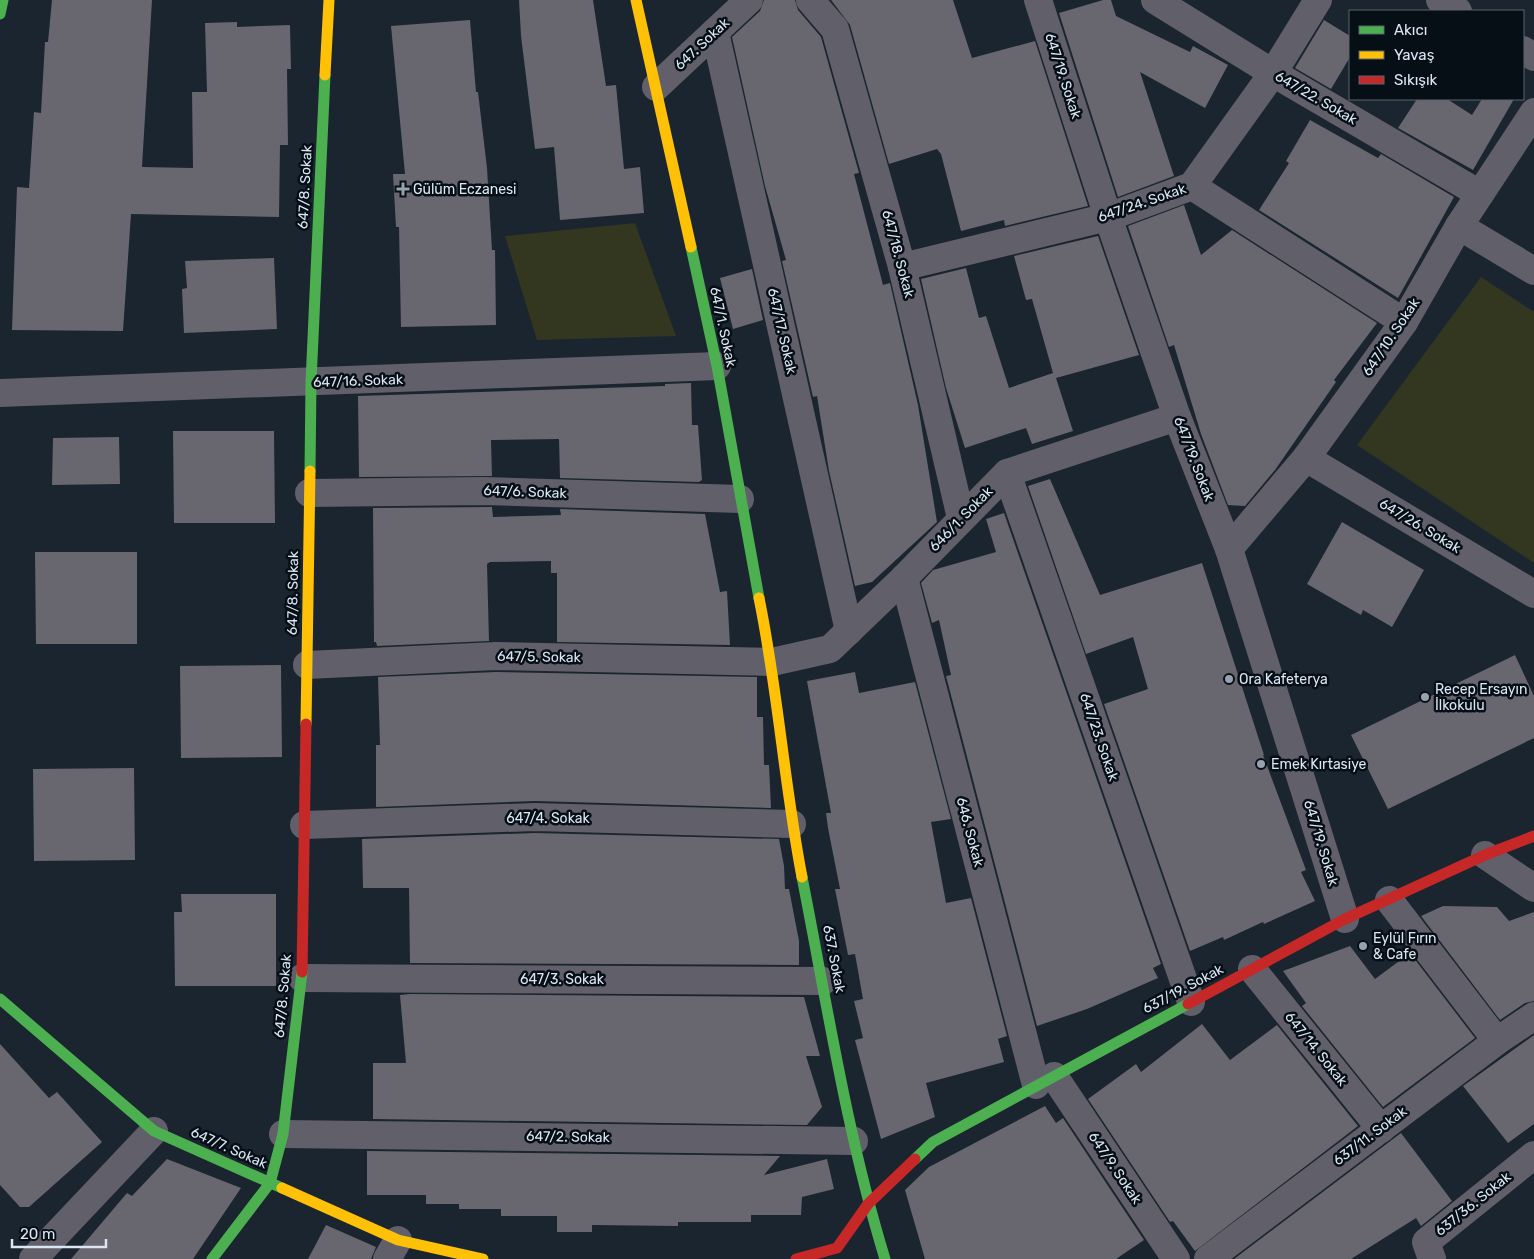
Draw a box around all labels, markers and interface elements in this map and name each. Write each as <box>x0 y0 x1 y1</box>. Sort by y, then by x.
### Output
legend <box>1349 10 1524 100</box>
street label: 647. Sokak <box>671 14 734 74</box>
text: Akıcı <box>1394 21 1427 39</box>
street label: 647/19. Sokak <box>1041 31 1085 122</box>
text: Yavaş <box>1394 46 1435 64</box>
street label: 647/22. Sokak <box>1272 68 1361 129</box>
text: Sıkışık <box>1394 71 1438 89</box>
street label: 647/8. Sokak <box>294 144 316 229</box>
street label: 647/24. Sokak <box>1096 180 1189 226</box>
place label: Gülüm Eczanesi <box>413 181 517 198</box>
marker: Gülüm Eczanesi <box>397 183 409 195</box>
street label: 647/18. Sokak <box>878 208 918 301</box>
street label: 647/1. Sokak <box>706 285 740 369</box>
street label: 647/17. Sokak <box>764 286 800 376</box>
street label: 647/10. Sokak <box>1359 294 1424 379</box>
street label: 647/16. Sokak <box>313 371 404 391</box>
street label: 647/19. Sokak <box>1170 414 1218 504</box>
street label: 647/6. Sokak <box>483 482 568 502</box>
street label: 646/1. Sokak <box>926 482 997 555</box>
street label: 647/26. Sokak <box>1376 495 1465 557</box>
street label: 647/8. Sokak <box>284 550 302 635</box>
street label: 647/5. Sokak <box>497 648 582 666</box>
place label: Ora Kafeterya <box>1239 671 1328 688</box>
marker: Ora Kafeterya <box>1223 673 1235 685</box>
place label: Recep Ersayın İlkokulu <box>1435 681 1527 714</box>
street label: 647/23. Sokak <box>1076 691 1122 784</box>
marker: Recep Ersayın İlkokulu <box>1419 691 1431 703</box>
place label: Emek Kırtasiye <box>1271 756 1367 773</box>
marker: Emek Kırtasiye <box>1255 758 1267 770</box>
street label: 646. Sokak <box>953 795 988 869</box>
street label: 647/19. Sokak <box>1300 798 1342 889</box>
street label: 647/4. Sokak <box>506 810 590 827</box>
street label: 637. Sokak <box>819 924 849 995</box>
place label: Eylül Fırın & Cafe <box>1373 930 1437 963</box>
marker: Eylül Fırın & Cafe <box>1357 940 1369 952</box>
street label: 647/8. Sokak <box>271 953 295 1039</box>
street label: 637/19. Sokak <box>1140 960 1227 1017</box>
street label: 647/3. Sokak <box>520 971 605 988</box>
street label: 647/14. Sokak <box>1281 1009 1351 1090</box>
street label: 637/11. Sokak <box>1330 1102 1411 1169</box>
street label: 647/7. Sokak <box>188 1124 271 1173</box>
street label: 647/2. Sokak <box>526 1128 611 1146</box>
street label: 647/9. Sokak <box>1085 1129 1146 1208</box>
street label: 637/36. Sokak <box>1432 1168 1515 1240</box>
scale bar <box>12 1216 106 1248</box>
text: 20 m <box>20 1225 55 1243</box>

